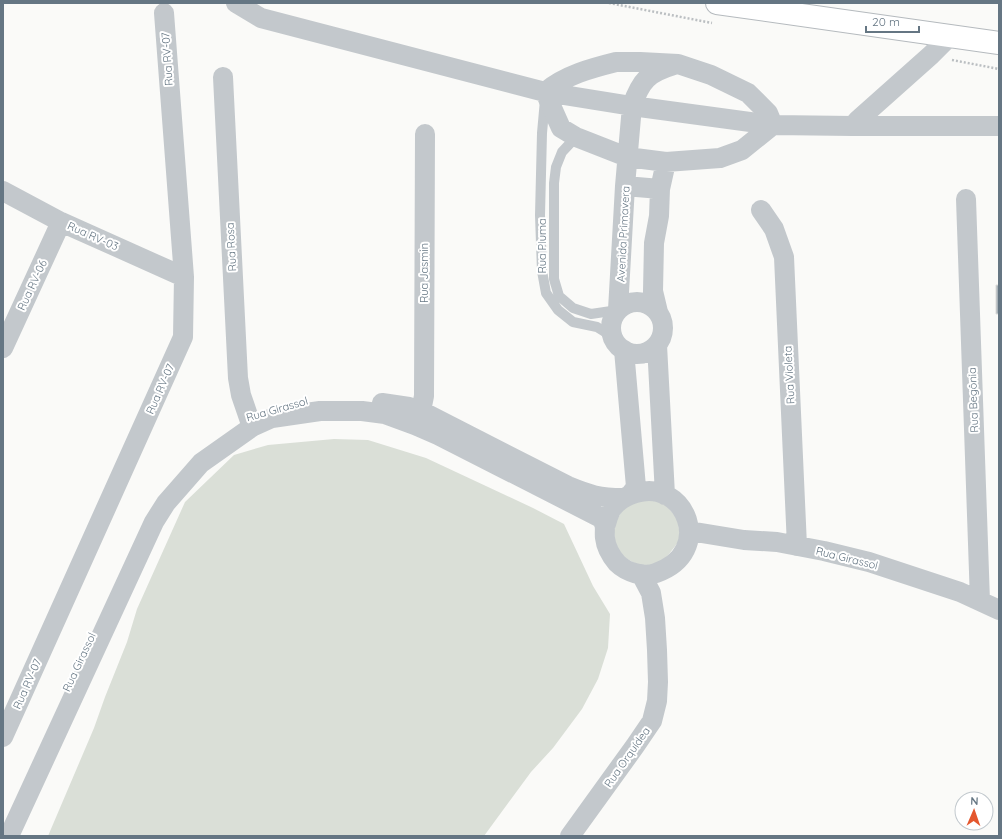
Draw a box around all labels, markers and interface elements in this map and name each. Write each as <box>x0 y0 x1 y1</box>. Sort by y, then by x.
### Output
scale bar <box>866 8 919 34</box>
text: 20 m <box>872 14 900 29</box>
street label: Rua RV-07 <box>158 31 176 86</box>
street label: Avenida Primavera <box>613 186 633 282</box>
street label: Rua Pluma <box>535 218 549 274</box>
street label: Rua RV-03 <box>65 219 121 254</box>
street label: Rua Rosa <box>223 222 239 272</box>
street label: Rua Jasmin <box>417 243 431 303</box>
street label: Rua RV-06 <box>14 257 50 313</box>
street label: Rua Violeta <box>780 345 798 405</box>
street label: Rua RV-07 <box>143 361 177 416</box>
street label: Rua Begônia <box>965 367 981 433</box>
street label: Rua Girassol <box>245 394 309 424</box>
street label: Rua Girassol <box>815 544 879 572</box>
street label: Rua Girassol <box>59 630 99 694</box>
street label: Rua RV-07 <box>10 656 44 711</box>
street label: Rua Orquídea <box>601 724 653 790</box>
north arrow <box>954 791 994 831</box>
text: N <box>970 794 979 808</box>

